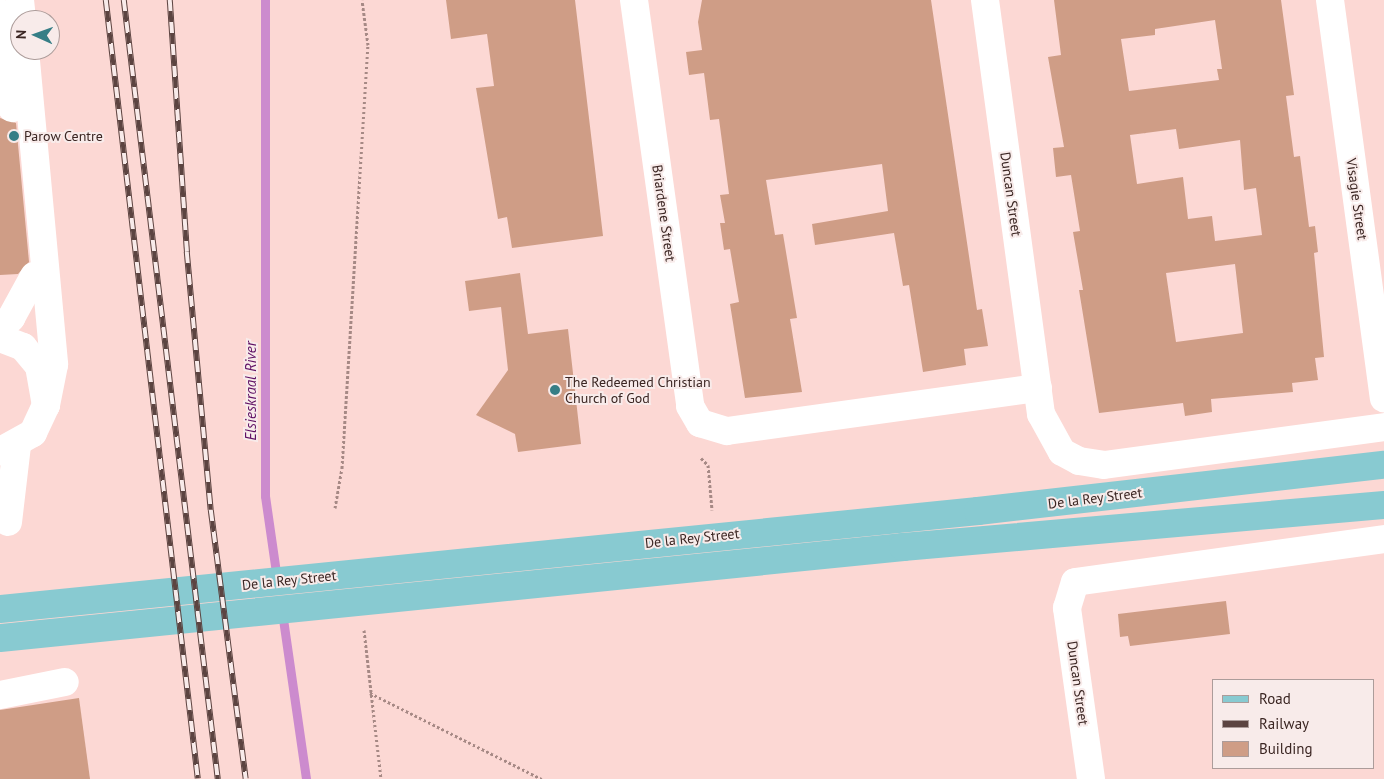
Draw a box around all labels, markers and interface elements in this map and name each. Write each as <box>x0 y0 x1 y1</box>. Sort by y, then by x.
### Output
north arrow <box>10 10 60 60</box>
text: N <box>12 30 30 39</box>
place label: Parow Centre <box>24 128 103 144</box>
marker: Parow Centre <box>8 130 20 142</box>
street label: Duncan Street <box>997 151 1025 237</box>
street label: Visagie Street <box>1343 157 1371 241</box>
street label: Briardene Street <box>649 164 679 262</box>
water label: Elsieskraal River <box>242 341 260 441</box>
place label: The Redeemed Christian Church of God <box>565 374 711 407</box>
marker: The Redeemed Christian Church of God <box>549 384 561 396</box>
street label: De la Rey Street <box>1047 484 1143 512</box>
street label: De la Rey Street <box>644 525 740 551</box>
street label: De la Rey Street <box>241 567 337 593</box>
street label: Duncan Street <box>1064 640 1092 726</box>
legend <box>1212 679 1374 769</box>
text: Road <box>1259 689 1291 708</box>
text: Railway <box>1259 714 1309 733</box>
text: Building <box>1259 739 1313 758</box>

